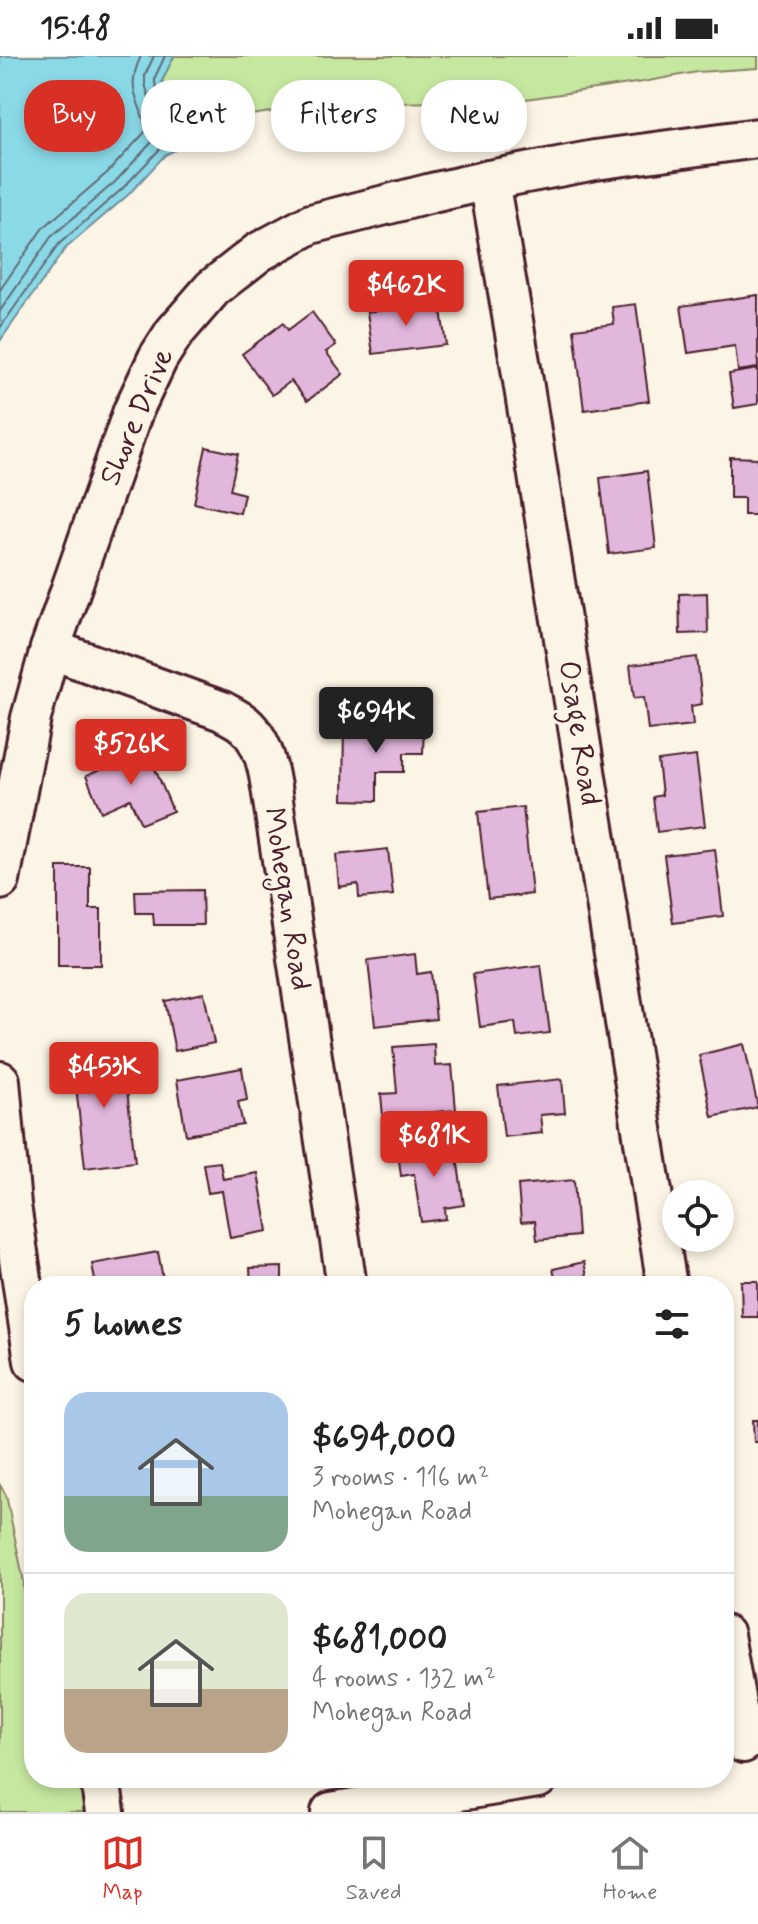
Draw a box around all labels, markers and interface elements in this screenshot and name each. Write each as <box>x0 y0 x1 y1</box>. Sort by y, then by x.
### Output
text: 15:48 <box>40 9 111 48</box>
chip: Buy <box>24 80 125 152</box>
chip: Rent <box>141 80 255 152</box>
chip: Filters <box>271 80 405 152</box>
chip: New <box>421 80 527 152</box>
pin: $462K <box>350 260 462 328</box>
text: $462K <box>367 269 445 303</box>
street label: Shore Drive <box>91 342 183 492</box>
street label: Osage Road <box>545 658 610 809</box>
pin: $694K <box>320 687 432 755</box>
text: $694K <box>337 696 415 730</box>
pin: $526K <box>75 719 187 787</box>
text: $526K <box>93 728 169 762</box>
street label: Mohegan Road <box>251 805 321 994</box>
pin: $453K <box>48 1042 160 1110</box>
text: $453K <box>67 1051 141 1085</box>
pin: $681K <box>378 1111 490 1179</box>
text: $681K <box>398 1120 470 1154</box>
map controls <box>662 1180 734 1252</box>
button: locate <box>662 1180 734 1252</box>
text: 5 homes <box>64 1302 182 1347</box>
icon: filters <box>650 1302 694 1346</box>
text: $694,000 <box>312 1416 456 1461</box>
icon: home <box>128 1424 224 1520</box>
text: 3 rooms · 116 m² <box>312 1461 489 1495</box>
text: Mohegan Road <box>312 1495 472 1529</box>
text: $681,000 <box>312 1617 448 1662</box>
icon: home <box>128 1625 224 1721</box>
text: 4 rooms · 132 m² <box>312 1662 496 1696</box>
text: Mohegan Road <box>312 1696 472 1730</box>
tab: Map <box>101 1831 145 1907</box>
tab: Saved <box>346 1831 401 1907</box>
tab: Home <box>603 1831 657 1907</box>

